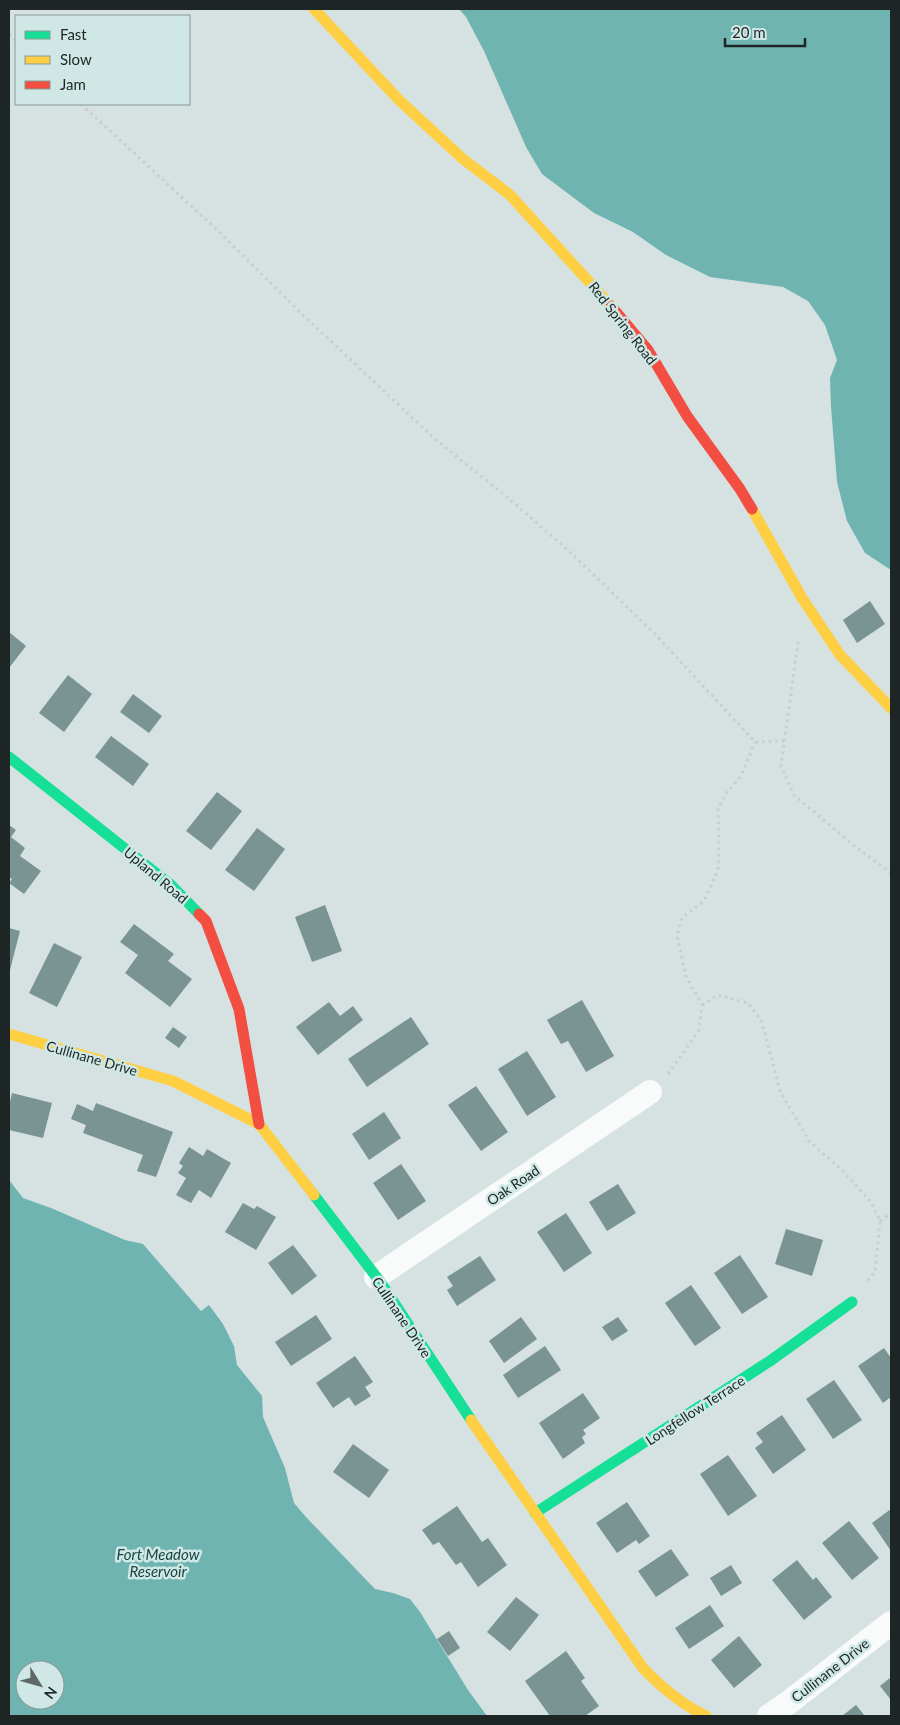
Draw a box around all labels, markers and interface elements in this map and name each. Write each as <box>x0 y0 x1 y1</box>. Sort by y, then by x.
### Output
legend <box>15 15 190 105</box>
scale bar <box>725 15 805 47</box>
text: 20 m <box>732 23 766 41</box>
text: Fast <box>60 25 87 43</box>
text: Slow <box>60 50 92 68</box>
text: Jam <box>60 75 86 93</box>
street label: Red Spring Road <box>585 278 661 368</box>
street label: Upland Road <box>120 843 192 907</box>
street label: Cullinane Drive <box>45 1037 139 1079</box>
street label: Oak Road <box>483 1161 543 1209</box>
street label: Cullinane Drive <box>369 1273 435 1361</box>
street label: Longfellow Terrace <box>642 1372 748 1448</box>
water label: Fort Meadow Reservoir <box>116 1545 200 1580</box>
street label: Cullinane Drive <box>788 1634 872 1706</box>
north arrow <box>15 1660 65 1710</box>
text: N <box>41 1684 61 1703</box>

